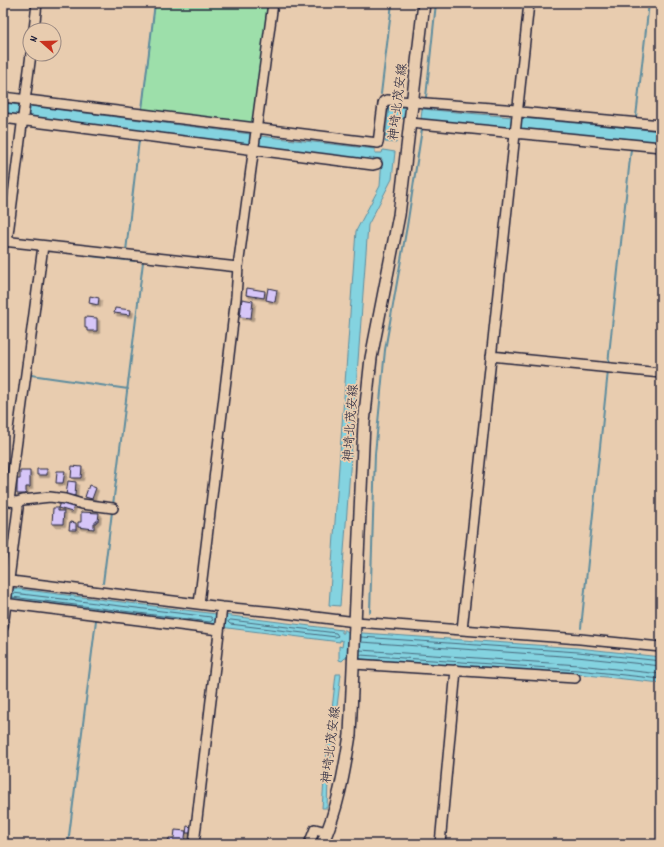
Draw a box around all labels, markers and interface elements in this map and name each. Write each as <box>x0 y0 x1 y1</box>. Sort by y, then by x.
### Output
north arrow <box>22 22 62 62</box>
text: N <box>26 33 43 45</box>
street label: 神埼北茂安線 <box>385 61 413 142</box>
street label: 神埼北茂安線 <box>340 382 364 463</box>
street label: 神埼北茂安線 <box>318 704 346 785</box>

